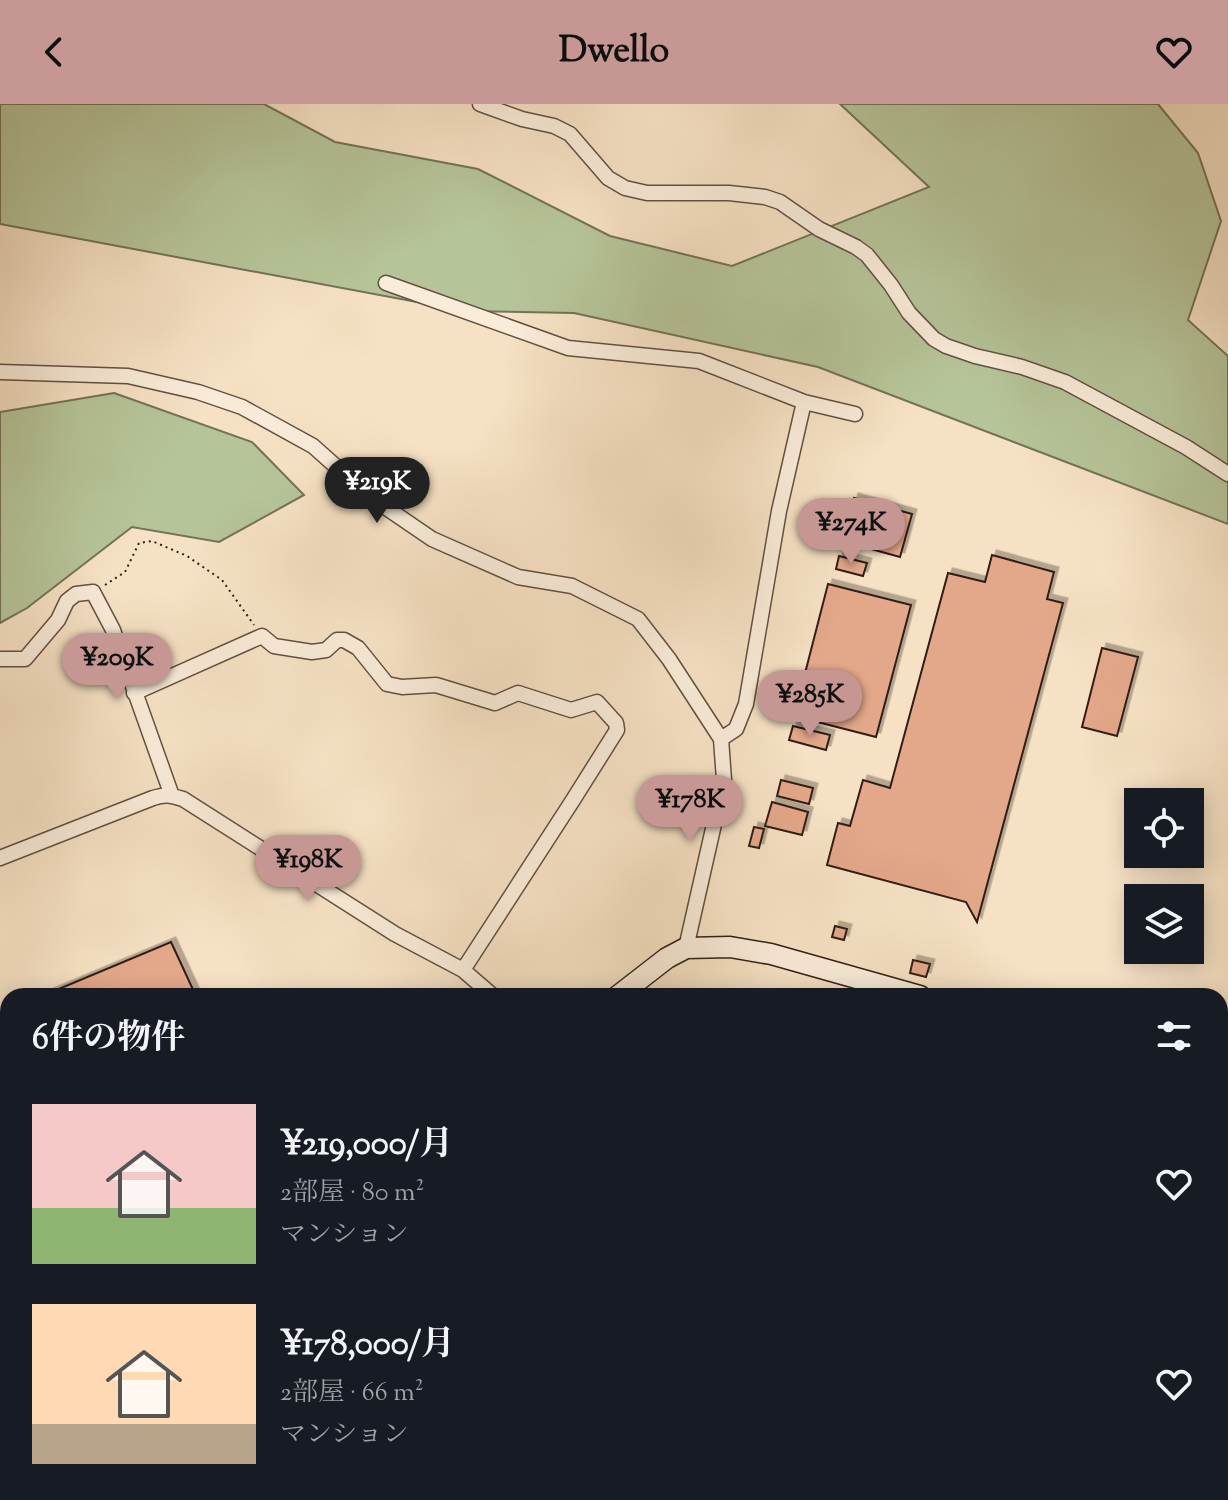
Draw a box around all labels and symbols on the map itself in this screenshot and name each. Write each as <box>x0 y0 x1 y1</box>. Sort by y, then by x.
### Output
pin: ¥219K <box>321 457 433 525</box>
pin: ¥274K <box>795 498 907 566</box>
pin: ¥209K <box>61 633 173 701</box>
pin: ¥285K <box>754 670 866 738</box>
pin: ¥178K <box>634 775 746 843</box>
pin: ¥198K <box>252 835 364 903</box>

